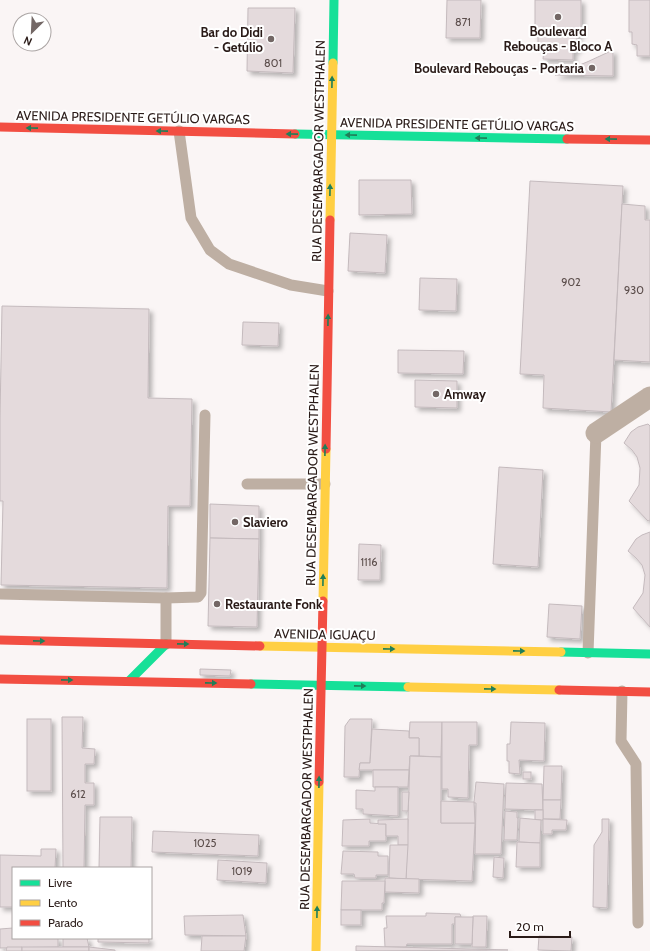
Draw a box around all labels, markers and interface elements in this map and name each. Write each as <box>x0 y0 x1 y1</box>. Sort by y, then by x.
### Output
north arrow <box>12 12 52 52</box>
marker: Boulevard Rebouças - Bloco A <box>553 12 563 22</box>
house number: 871 <box>455 15 471 29</box>
place label: Boulevard Rebouças - Bloco A <box>504 23 613 54</box>
place label: Bar do Didi - Getúlio <box>200 24 264 55</box>
text: N <box>22 33 34 49</box>
marker: Bar do Didi - Getúlio <box>266 34 276 44</box>
street label: RUA DESEMBARGADOR WESTPHALEN <box>308 40 328 262</box>
house number: 801 <box>264 56 282 70</box>
place label: Boulevard Rebouças - Portaria <box>414 60 585 76</box>
marker: Boulevard Rebouças - Portaria <box>587 63 597 73</box>
one-way arrow <box>329 75 335 88</box>
street label: AVENIDA PRESIDENTE GETÚLIO VARGAS <box>16 106 251 127</box>
street label: AVENIDA PRESIDENTE GETÚLIO VARGAS <box>340 113 575 134</box>
one-way arrow <box>25 125 38 131</box>
one-way arrow <box>155 128 168 134</box>
one-way arrow <box>285 131 298 137</box>
one-way arrow <box>344 132 357 138</box>
one-way arrow <box>474 135 487 141</box>
one-way arrow <box>605 136 617 143</box>
one-way arrow <box>327 183 333 196</box>
house number: 902 <box>561 275 581 289</box>
house number: 930 <box>624 283 644 297</box>
one-way arrow <box>325 313 331 326</box>
street label: RUA DESEMBARGADOR WESTPHALEN <box>302 364 322 586</box>
place label: Amway <box>444 386 486 402</box>
marker: Amway <box>431 389 441 399</box>
one-way arrow <box>322 444 329 456</box>
place label: Slaviero <box>243 514 289 530</box>
marker: Slaviero <box>230 517 240 527</box>
house number: 1116 <box>360 555 378 569</box>
one-way arrow <box>320 573 326 586</box>
place label: Restaurante Fonk <box>225 596 323 612</box>
marker: Restaurante Fonk <box>212 599 222 609</box>
street label: AVENIDA IGUAÇU <box>274 625 376 643</box>
one-way arrow <box>33 638 46 644</box>
one-way arrow <box>177 641 190 647</box>
one-way arrow <box>383 645 395 652</box>
one-way arrow <box>513 648 525 655</box>
one-way arrow <box>61 677 74 683</box>
one-way arrow <box>205 680 218 686</box>
one-way arrow <box>354 683 367 689</box>
one-way arrow <box>484 685 496 692</box>
street label: RUA DESEMBARGADOR WESTPHALEN <box>296 688 316 910</box>
one-way arrow <box>316 776 323 788</box>
house number: 612 <box>70 787 86 801</box>
house number: 1025 <box>194 836 217 850</box>
house number: 1019 <box>231 864 253 878</box>
legend <box>12 867 152 939</box>
text: Livre <box>48 875 72 890</box>
text: Lento <box>48 895 78 910</box>
one-way arrow <box>314 905 320 918</box>
scale bar <box>510 913 570 939</box>
text: Parado <box>48 915 84 930</box>
text: 20 m <box>516 919 544 934</box>

